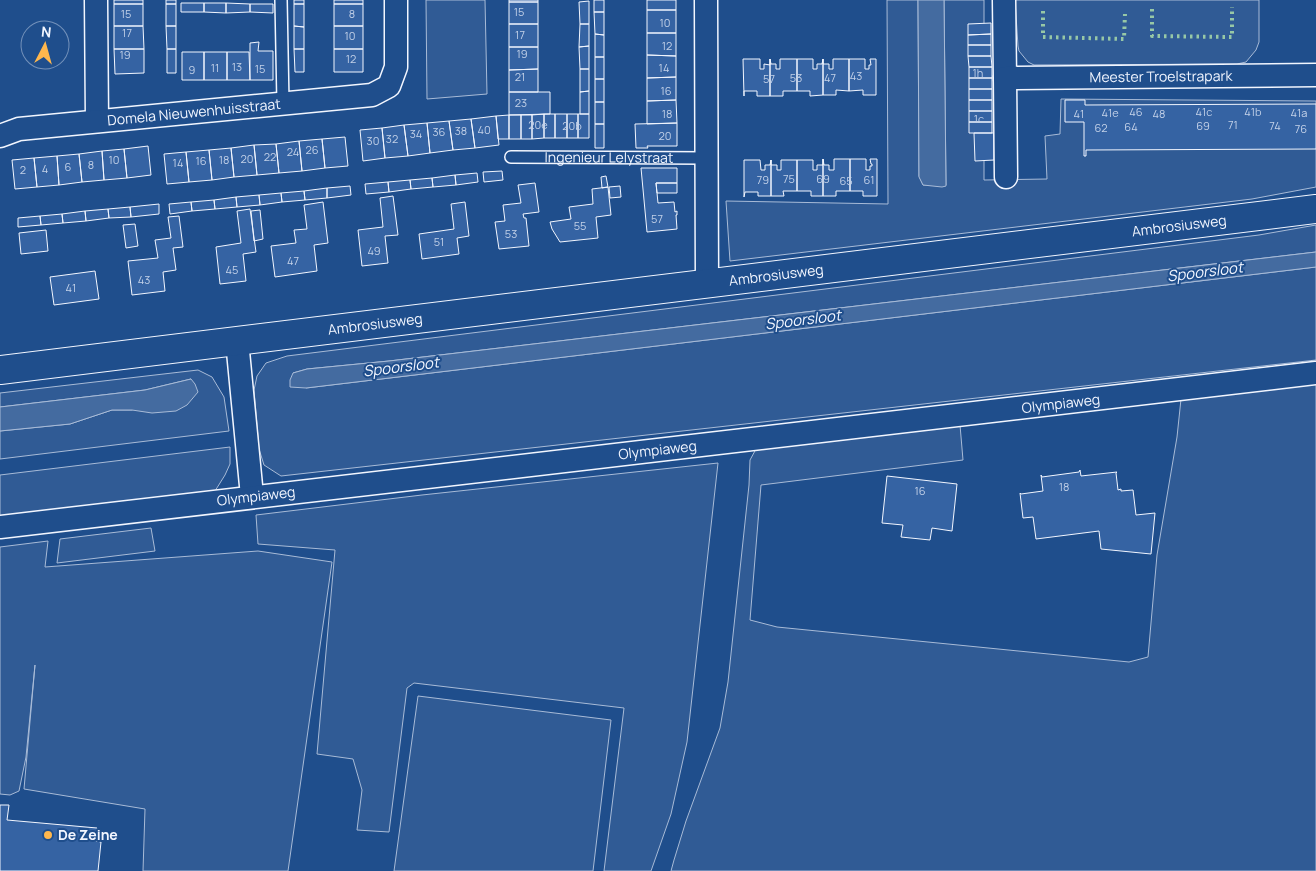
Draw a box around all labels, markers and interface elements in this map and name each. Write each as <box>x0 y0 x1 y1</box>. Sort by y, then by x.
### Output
house number: 15 <box>514 4 524 19</box>
house number: 15 <box>121 6 131 21</box>
house number: 8 <box>349 6 355 21</box>
house number: 10 <box>659 15 671 30</box>
north arrow <box>20 20 70 70</box>
text: N <box>40 22 52 42</box>
house number: 17 <box>122 25 132 40</box>
house number: 17 <box>515 27 525 42</box>
house number: 10 <box>344 28 356 43</box>
house number: 12 <box>662 38 672 53</box>
house number: 19 <box>516 46 528 61</box>
house number: 19 <box>119 47 131 62</box>
house number: 12 <box>346 51 356 66</box>
house number: 13 <box>232 59 242 74</box>
house number: 11 <box>211 60 219 75</box>
house number: 14 <box>659 60 669 75</box>
house number: 15 <box>255 61 265 76</box>
house number: 9 <box>189 62 196 77</box>
house number: 1h <box>973 65 983 80</box>
street label: Meester Troelstrapark <box>1089 66 1234 86</box>
house number: 43 <box>850 68 862 83</box>
house number: 21 <box>515 69 525 84</box>
house number: 53 <box>790 70 802 85</box>
house number: 47 <box>824 70 836 85</box>
house number: 57 <box>763 71 775 86</box>
house number: 16 <box>660 83 672 98</box>
street label: Domela Nieuwenhuisstraat <box>106 94 282 129</box>
house number: 23 <box>515 95 527 110</box>
house number: 46 <box>1129 104 1143 119</box>
house number: 41c <box>1196 104 1212 119</box>
house number: 41b <box>1244 104 1262 119</box>
house number: 41e <box>1101 105 1119 120</box>
house number: 41a <box>1291 105 1307 120</box>
house number: 18 <box>662 106 672 121</box>
house number: 41 <box>1074 106 1084 121</box>
house number: 48 <box>1153 106 1165 121</box>
house number: 1c <box>974 111 984 126</box>
house number: 20e <box>528 117 548 132</box>
house number: 71 <box>1228 117 1238 132</box>
house number: 20b <box>562 118 582 133</box>
house number: 69 <box>1196 118 1210 133</box>
house number: 74 <box>1269 118 1281 133</box>
house number: 64 <box>1124 119 1138 134</box>
house number: 62 <box>1094 120 1108 135</box>
house number: 76 <box>1295 121 1307 136</box>
house number: 40 <box>477 122 491 137</box>
house number: 38 <box>455 123 467 138</box>
house number: 36 <box>433 124 446 139</box>
house number: 34 <box>410 126 422 141</box>
house number: 20 <box>659 128 671 143</box>
house number: 32 <box>386 131 398 146</box>
house number: 30 <box>367 133 379 148</box>
house number: 26 <box>305 142 319 157</box>
house number: 24 <box>287 144 299 159</box>
street label: Ingenieur Lelystraat <box>545 147 674 167</box>
house number: 22 <box>264 149 276 164</box>
house number: 20 <box>241 151 253 166</box>
house number: 10 <box>108 152 120 167</box>
house number: 18 <box>219 152 229 167</box>
house number: 16 <box>195 153 207 168</box>
house number: 14 <box>173 155 183 170</box>
house number: 8 <box>88 157 94 172</box>
house number: 6 <box>65 159 72 174</box>
house number: 4 <box>42 161 48 176</box>
house number: 2 <box>20 162 26 177</box>
house number: 75 <box>783 171 795 186</box>
house number: 69 <box>816 171 830 186</box>
house number: 79 <box>757 172 769 187</box>
house number: 61 <box>864 172 874 187</box>
house number: 65 <box>839 173 853 188</box>
street label: Ambrosiusweg <box>1131 210 1228 240</box>
house number: 57 <box>651 211 663 226</box>
house number: 55 <box>574 218 586 233</box>
house number: 53 <box>505 226 517 241</box>
house number: 51 <box>434 234 444 249</box>
house number: 49 <box>367 243 381 258</box>
house number: 47 <box>287 253 299 268</box>
water label: Spoorsloot <box>1166 256 1246 287</box>
street label: Ambrosiusweg <box>728 259 825 290</box>
house number: 45 <box>226 262 238 277</box>
house number: 43 <box>138 272 150 287</box>
house number: 41 <box>66 280 76 295</box>
water label: Spoorsloot <box>764 304 844 335</box>
street label: Ambrosiusweg <box>327 308 424 339</box>
water label: Spoorsloot <box>362 351 442 382</box>
street label: Olympiaweg <box>1021 389 1101 417</box>
street label: Olympiaweg <box>617 436 698 463</box>
house number: 18 <box>1059 479 1069 494</box>
street label: Olympiaweg <box>216 482 296 510</box>
house number: 16 <box>914 483 926 498</box>
place label: De Zeine <box>58 825 118 844</box>
marker: De Zeine <box>42 829 54 841</box>

